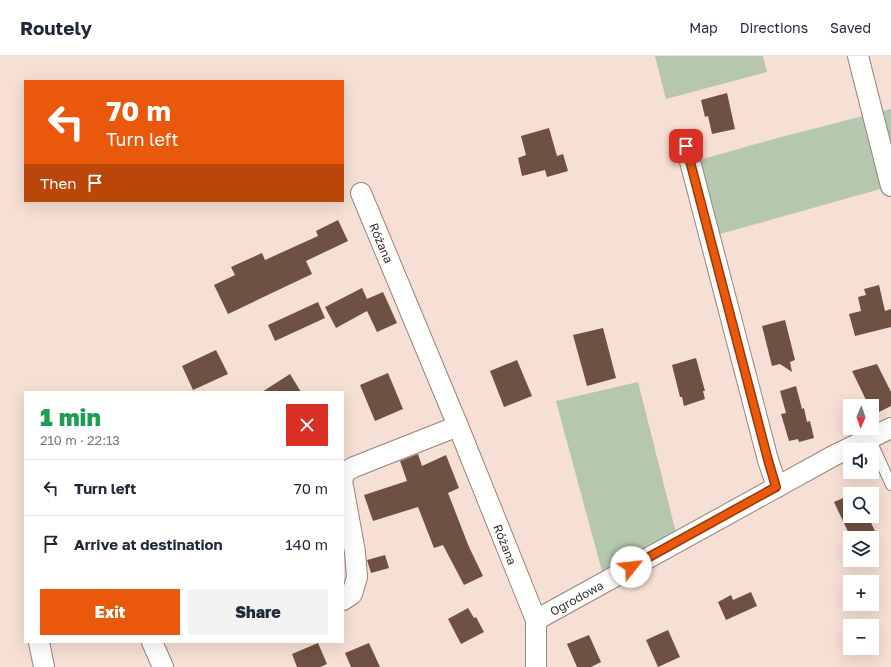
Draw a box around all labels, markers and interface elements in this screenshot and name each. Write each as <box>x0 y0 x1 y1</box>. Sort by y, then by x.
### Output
text: Routely <box>20 16 92 39</box>
text: Map <box>689 19 718 36</box>
text: Directions <box>740 19 808 36</box>
text: Saved <box>830 19 871 36</box>
text: 70 m <box>106 94 171 127</box>
icon: left <box>40 96 92 148</box>
text: Turn left <box>106 128 179 150</box>
pin <box>669 129 703 163</box>
icon: arrive <box>675 135 697 157</box>
icon: arrive <box>84 172 106 194</box>
text: Then <box>40 174 76 192</box>
street label: Różana <box>367 220 397 265</box>
north arrow <box>843 399 879 435</box>
map controls <box>843 399 879 655</box>
text: 1 min <box>40 402 101 431</box>
button: close <box>286 404 328 446</box>
text: 210 m · 22:13 <box>40 432 120 448</box>
button: sound <box>843 443 879 479</box>
icon: left <box>40 477 62 499</box>
text: Turn left <box>74 479 136 497</box>
text: 70 m <box>294 479 328 497</box>
button: search <box>843 487 879 523</box>
street label: Różana <box>491 522 520 567</box>
button: layers <box>843 531 879 567</box>
icon: arrive <box>40 533 62 555</box>
text: Arrive at destination <box>74 535 223 553</box>
text: 140 m <box>285 535 328 553</box>
position arrow <box>610 546 652 588</box>
button: + <box>843 575 879 611</box>
street label: Ogrodowa <box>547 577 606 619</box>
button: Exit <box>40 589 180 635</box>
button: Share <box>188 589 328 635</box>
button: − <box>843 619 879 655</box>

